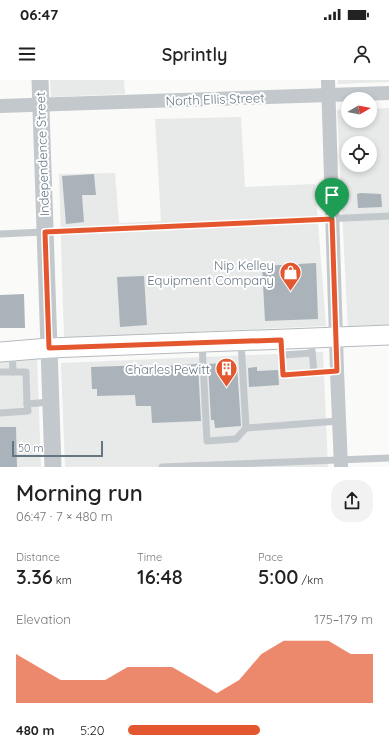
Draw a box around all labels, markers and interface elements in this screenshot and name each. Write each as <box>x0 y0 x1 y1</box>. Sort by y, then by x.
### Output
text: 06:47 <box>20 5 58 24</box>
icon: menu <box>16 43 38 65</box>
text: Sprintly <box>162 43 227 66</box>
icon: person <box>351 43 373 65</box>
street label: North Ellis Street <box>165 89 265 109</box>
street label: Independence Street <box>32 91 52 217</box>
north arrow <box>341 92 377 128</box>
map controls <box>341 92 377 172</box>
button: locate <box>341 136 377 172</box>
pin <box>315 178 349 219</box>
icon: arrive <box>321 184 343 206</box>
place label: Nip Kelley Equipment Company <box>147 257 274 288</box>
shop icon: Nip Kelley Equipment Company <box>277 259 303 292</box>
building icon: Charles Pewitt <box>213 356 239 389</box>
place label: Charles Pewitt <box>125 361 210 377</box>
scale bar <box>12 439 103 458</box>
text: 50 m <box>18 441 44 455</box>
text: Morning run <box>16 479 143 507</box>
button: share <box>331 480 373 522</box>
text: 06:47 · 7 × 480 m <box>16 508 113 524</box>
text: Distance <box>16 550 60 564</box>
text: Time <box>137 550 162 564</box>
text: Pace <box>258 550 283 564</box>
text: 3.36 <box>16 564 53 589</box>
text: 16:48 <box>137 564 183 589</box>
text: 5:00 <box>258 564 299 589</box>
text: km <box>53 573 72 587</box>
text: /km <box>299 573 323 587</box>
text: Elevation <box>16 611 71 627</box>
text: 175–179 m <box>314 611 373 627</box>
text: 480 m <box>16 722 54 738</box>
text: 5:20 <box>80 722 104 738</box>

